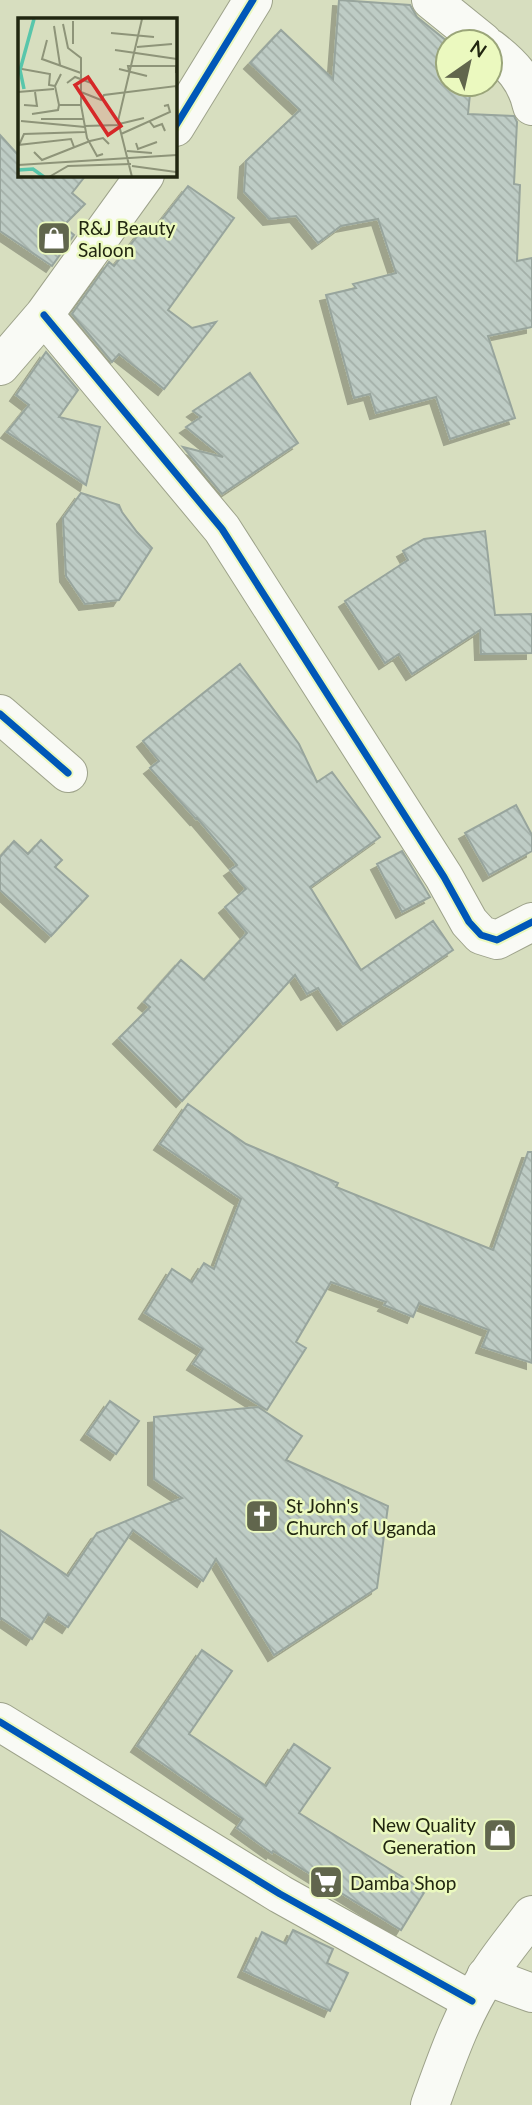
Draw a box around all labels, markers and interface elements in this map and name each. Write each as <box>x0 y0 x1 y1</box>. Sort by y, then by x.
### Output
inset map <box>18 18 177 177</box>
north arrow <box>434 28 504 98</box>
text: N <box>466 35 491 62</box>
place label: R&J Beauty Saloon <box>78 216 176 261</box>
shop icon: R&J Beauty Saloon <box>35 219 73 257</box>
place label: St John's Church of Uganda <box>286 1494 436 1539</box>
church icon: St John's Church of Uganda <box>243 1497 281 1535</box>
place label: New Quality Generation <box>372 1813 476 1858</box>
shop icon: New Quality Generation <box>481 1816 519 1854</box>
supermarket icon: Damba Shop <box>307 1863 345 1901</box>
place label: Damba Shop <box>350 1871 456 1894</box>

